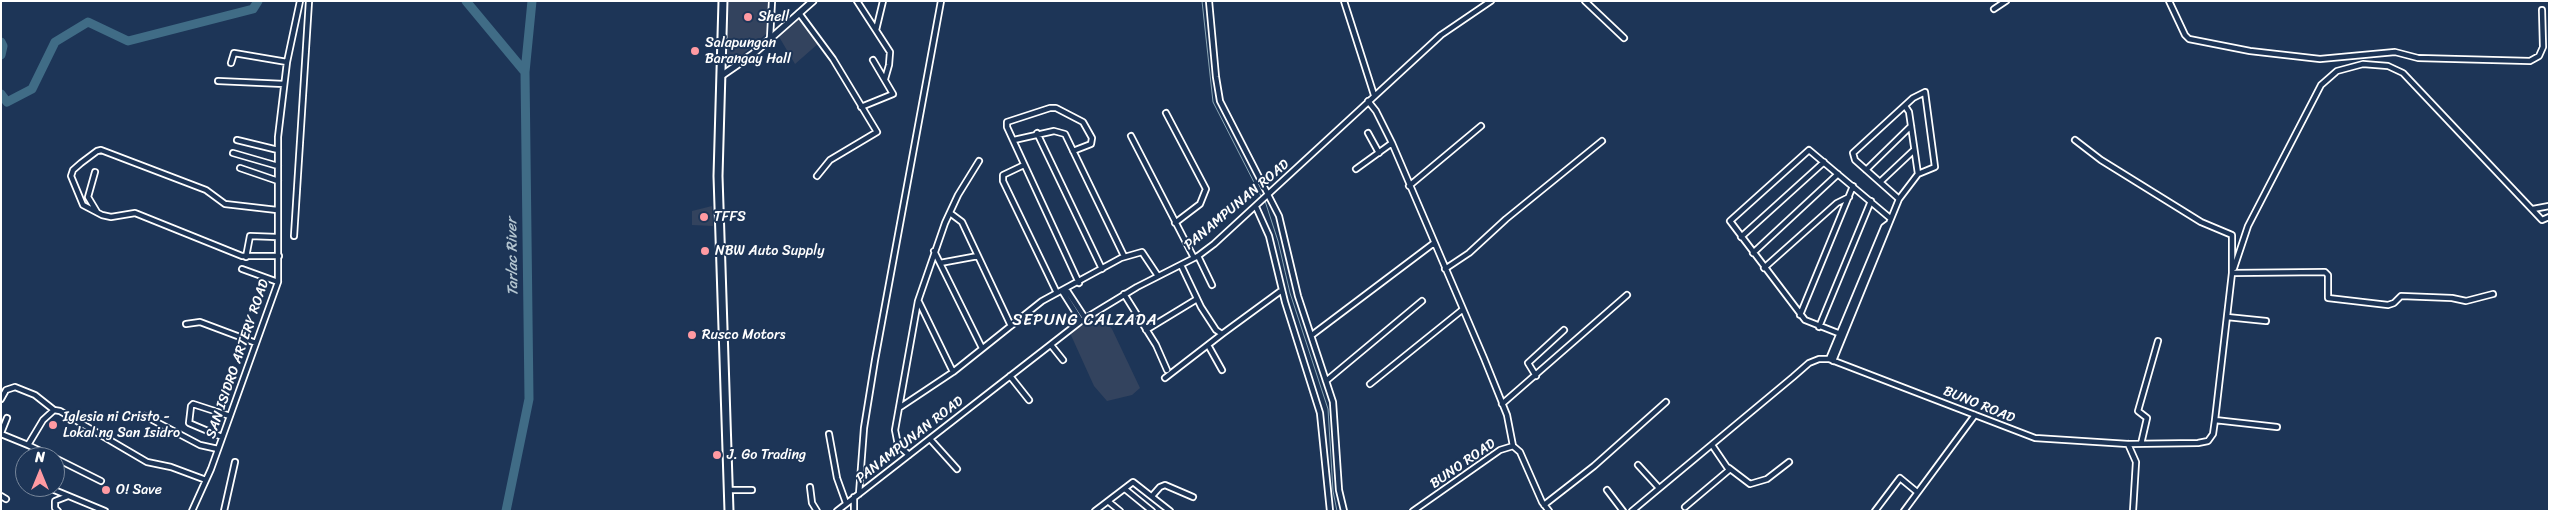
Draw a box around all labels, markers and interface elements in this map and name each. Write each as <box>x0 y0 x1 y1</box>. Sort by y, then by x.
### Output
place label: Shell <box>758 9 789 25</box>
marker: Shell <box>742 11 754 23</box>
place label: Salapungan Barangay Hall <box>705 35 791 68</box>
marker: Salapungan Barangay Hall <box>689 45 701 57</box>
street label: PANAMPUNAN ROAD <box>1181 156 1293 254</box>
place label: TFFS <box>714 209 746 225</box>
marker: TFFS <box>698 211 710 223</box>
water label: Tarlac River <box>503 218 523 296</box>
place label: NBW Auto Supply <box>715 243 824 259</box>
marker: NBW Auto Supply <box>699 245 711 257</box>
street label: SAN ISIDRO ARTERY ROAD <box>203 277 273 441</box>
district label: SEPUNG CALZADA <box>1010 311 1160 331</box>
place label: Rusco Motors <box>702 327 785 343</box>
marker: Rusco Motors <box>686 329 698 341</box>
street label: BUNO ROAD <box>1941 383 2017 427</box>
street label: PANAMPUNAN ROAD <box>853 393 967 487</box>
place label: Iglesia ni Cristo - Lokal ng San Isidro <box>63 409 180 442</box>
marker: Iglesia ni Cristo - Lokal ng San Isidro <box>47 419 59 431</box>
street label: BUNO ROAD <box>1427 435 1499 493</box>
text: N <box>35 445 45 470</box>
north arrow <box>15 447 65 497</box>
place label: J. Go Trading <box>727 447 806 463</box>
marker: J. Go Trading <box>711 449 723 461</box>
place label: O! Save <box>116 482 162 498</box>
marker: O! Save <box>100 484 112 496</box>

